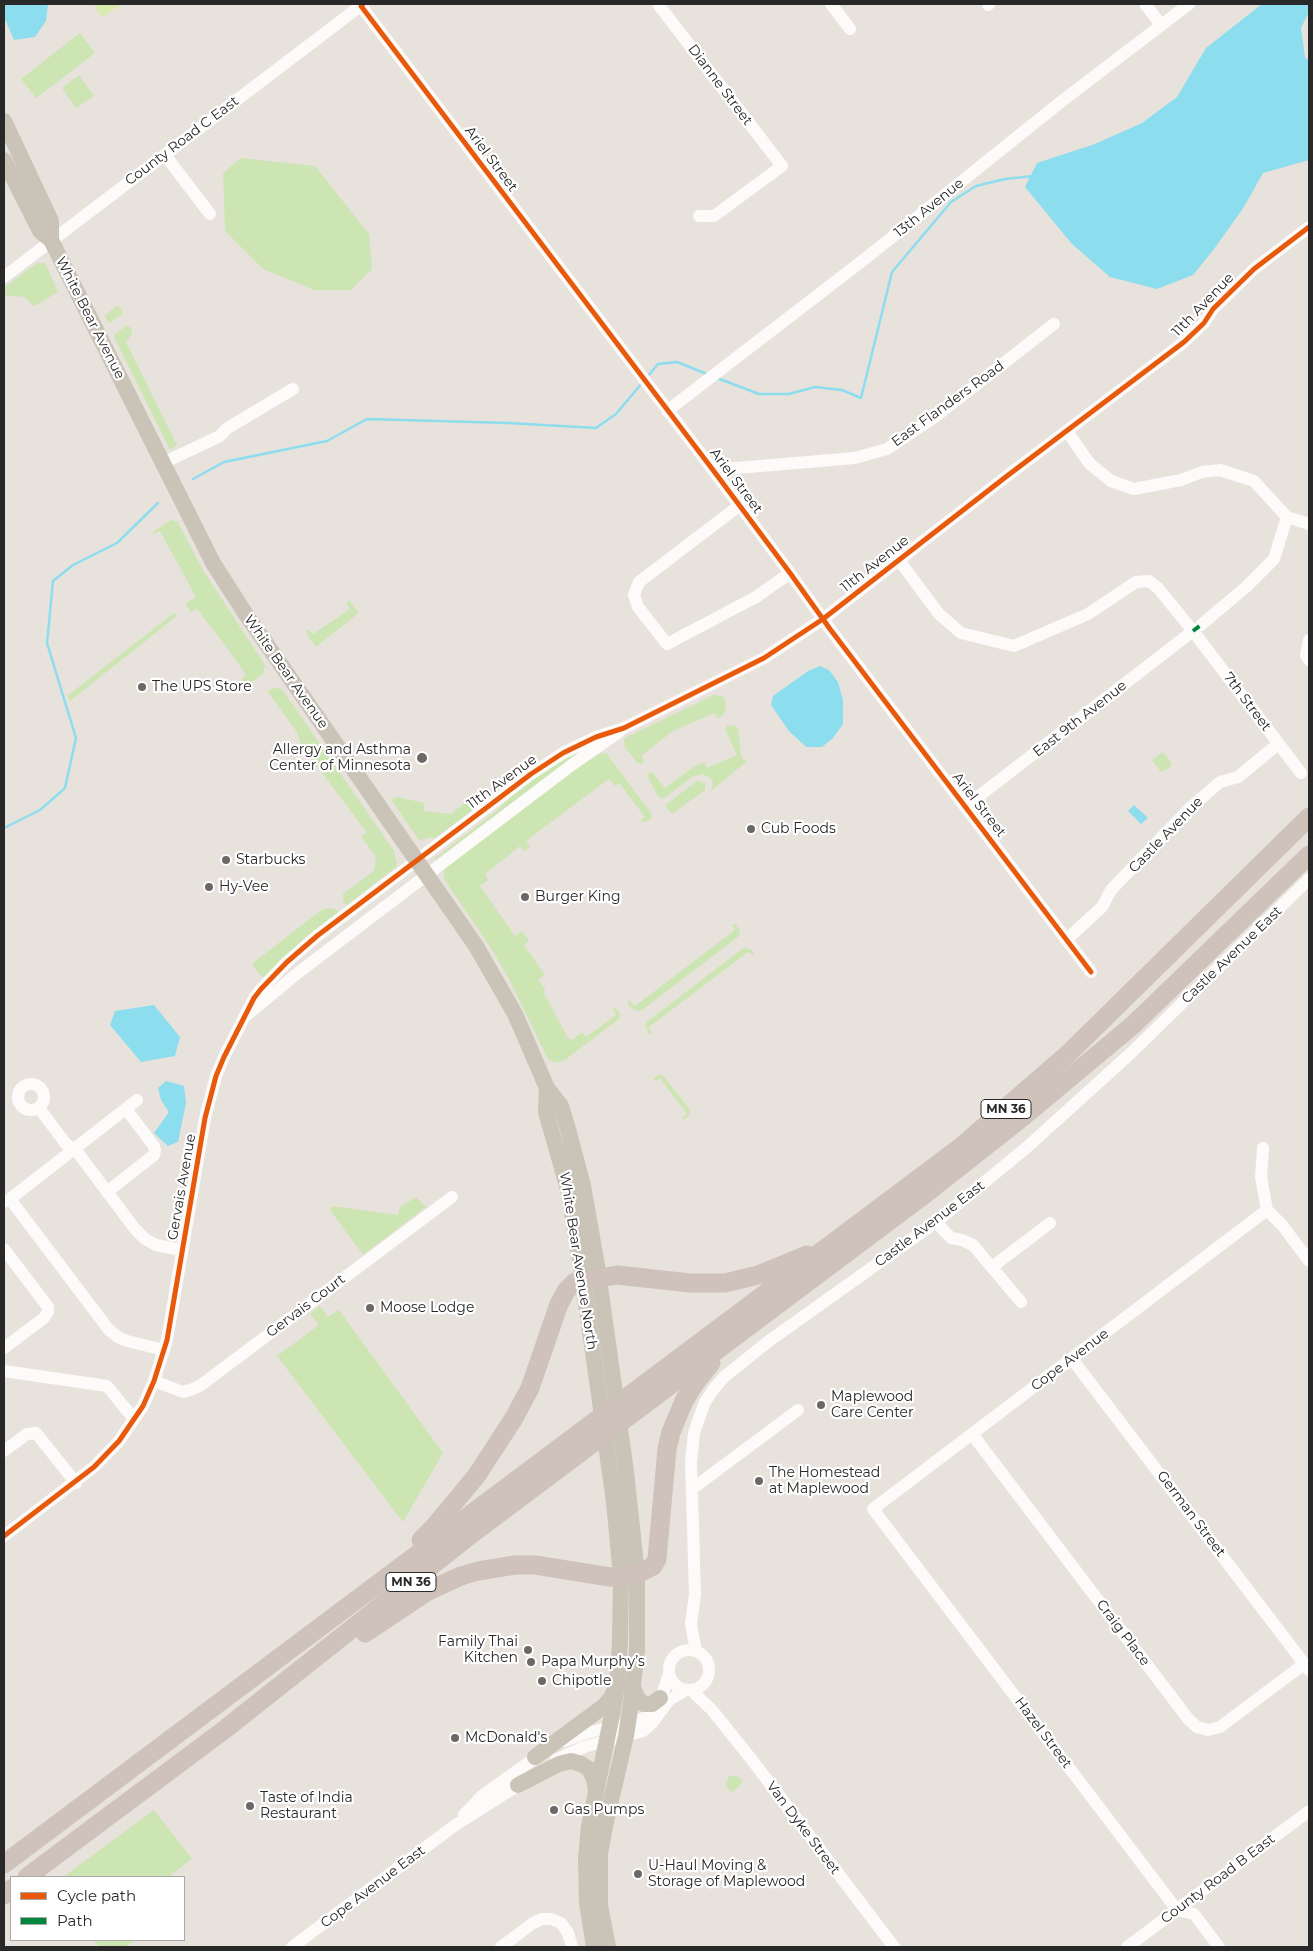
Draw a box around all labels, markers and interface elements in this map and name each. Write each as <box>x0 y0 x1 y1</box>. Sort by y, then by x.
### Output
street label: Dianne Street <box>684 41 756 129</box>
street label: County Road C East <box>122 93 242 189</box>
street label: Ariel Street <box>461 123 521 195</box>
street label: 13th Avenue <box>891 175 967 241</box>
street label: White Bear Avenue <box>52 254 128 382</box>
street label: 11th Avenue <box>1169 270 1237 340</box>
street label: East Flanders Road <box>889 358 1007 450</box>
street label: Ariel Street <box>706 445 766 517</box>
street label: 11th Avenue <box>838 532 912 596</box>
street label: White Bear Avenue <box>240 612 332 732</box>
street label: 7th Street <box>1219 669 1275 735</box>
street label: East 9th Avenue <box>1030 677 1130 761</box>
place label: The UPS Store <box>152 679 252 695</box>
marker: The UPS Store <box>136 681 148 693</box>
place label: Allergy and Asthma Center of Minnesota <box>269 742 411 774</box>
marker: Allergy and Asthma Center of Minnesota <box>415 751 429 765</box>
street label: 11th Avenue <box>464 751 540 813</box>
street label: Ariel Street <box>949 769 1009 841</box>
street label: Castle Avenue <box>1125 793 1207 877</box>
place label: Cub Foods <box>761 821 836 837</box>
marker: Cub Foods <box>745 823 757 835</box>
place label: Starbucks <box>236 852 305 868</box>
marker: Starbucks <box>220 854 232 866</box>
place label: Hy-Vee <box>219 879 269 895</box>
marker: Hy-Vee <box>203 881 215 893</box>
place label: Burger King <box>535 889 621 905</box>
marker: Burger King <box>519 891 531 903</box>
street label: Castle Avenue East <box>1178 903 1286 1007</box>
road number: MN 36 <box>981 1100 1031 1118</box>
street label: Gervais Avenue <box>164 1132 200 1242</box>
street label: White Bear Avenue North <box>556 1171 600 1351</box>
street label: Castle Avenue East <box>872 1177 988 1271</box>
street label: Gervais Court <box>263 1271 349 1341</box>
place label: Moose Lodge <box>380 1300 474 1316</box>
marker: Moose Lodge <box>364 1302 376 1314</box>
street label: Cope Avenue <box>1028 1325 1112 1395</box>
place label: Maplewood Care Center <box>831 1389 914 1421</box>
marker: Maplewood Care Center <box>815 1399 827 1411</box>
place label: The Homestead at Maplewood <box>769 1465 880 1498</box>
street label: German Street <box>1153 1468 1229 1560</box>
marker: The Homestead at Maplewood <box>753 1475 765 1487</box>
road number: MN 36 <box>386 1572 436 1591</box>
street label: Craig Place <box>1093 1597 1153 1669</box>
place label: Family Thai Kitchen <box>438 1634 518 1666</box>
marker: Family Thai Kitchen <box>522 1644 534 1656</box>
place label: Papa Murphy’s <box>541 1654 645 1670</box>
marker: Papa Murphy’s <box>525 1656 537 1668</box>
place label: Chipotle <box>552 1673 611 1689</box>
marker: Chipotle <box>536 1675 548 1687</box>
street label: Hazel Street <box>1011 1694 1075 1772</box>
place label: McDonald's <box>465 1730 547 1746</box>
marker: McDonald's <box>449 1732 461 1744</box>
street label: Van Dyke Street <box>763 1778 843 1878</box>
place label: Taste of India Restaurant <box>260 1790 353 1822</box>
marker: Taste of India Restaurant <box>244 1800 256 1812</box>
place label: Gas Pumps <box>564 1802 644 1818</box>
marker: Gas Pumps <box>548 1804 560 1816</box>
street label: County Road B East <box>1158 1831 1278 1927</box>
street label: Cope Avenue East <box>317 1842 429 1932</box>
place label: U-Haul Moving & Storage of Maplewood <box>648 1858 805 1890</box>
marker: U-Haul Moving & Storage of Maplewood <box>632 1868 644 1880</box>
legend <box>10 1876 185 1941</box>
text: Cycle path <box>57 1886 136 1905</box>
text: Path <box>57 1911 93 1930</box>

